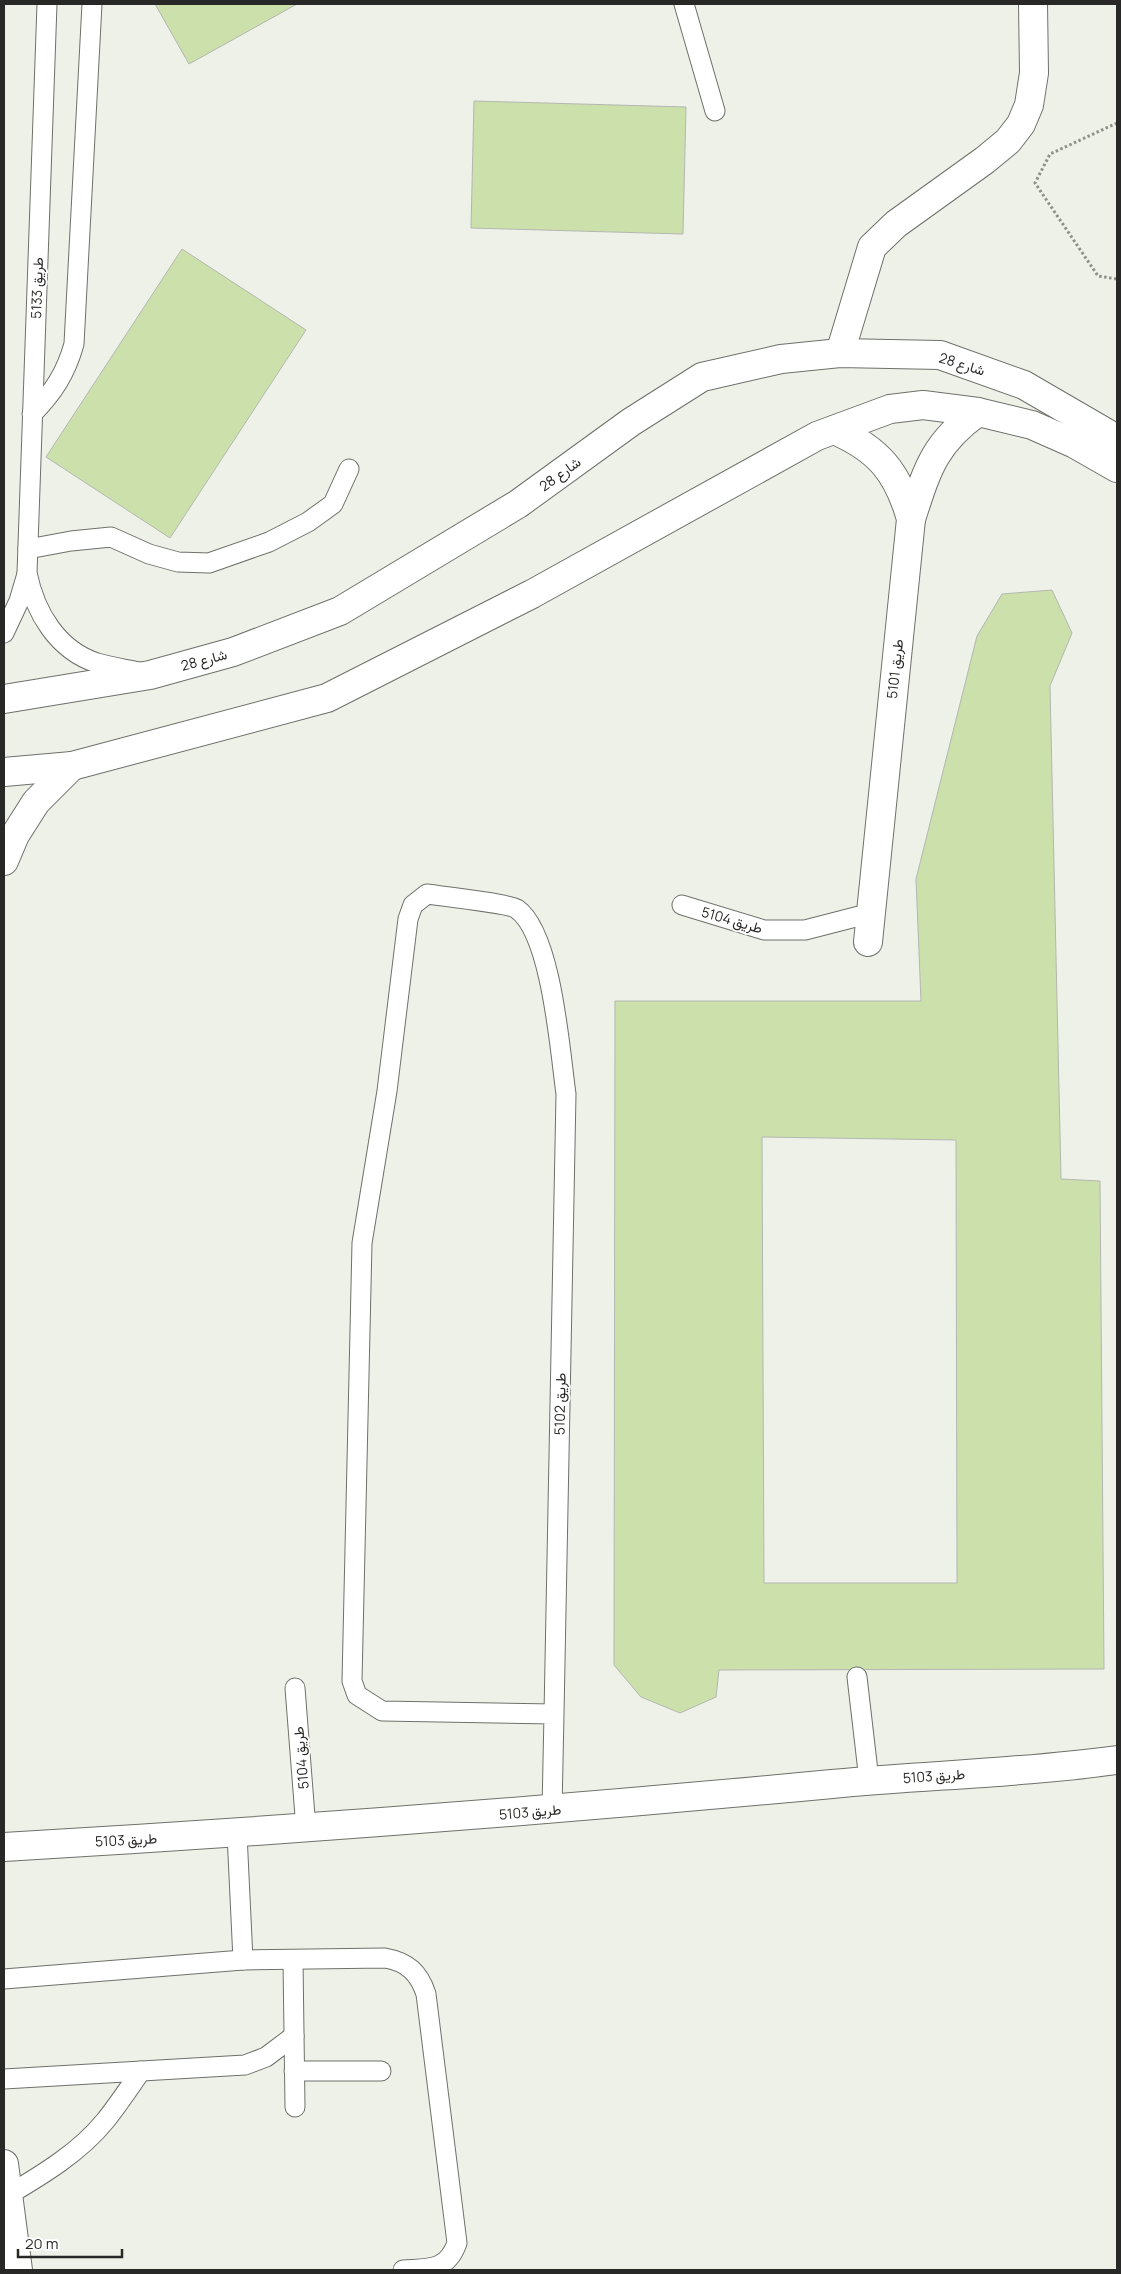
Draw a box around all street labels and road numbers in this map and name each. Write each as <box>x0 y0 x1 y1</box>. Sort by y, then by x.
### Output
street label: طريق 5133 <box>26 257 47 319</box>
street label: شارع 28 <box>936 348 987 381</box>
street label: شارع 28 <box>535 452 586 497</box>
street label: طريق 5101 <box>882 638 907 700</box>
street label: شارع 28 <box>179 644 230 677</box>
street label: طريق 5104 <box>699 902 765 937</box>
street label: طريق 5102 <box>549 1373 570 1435</box>
street label: طريق 5104 <box>288 1726 313 1790</box>
street label: طريق 5103 <box>902 1764 966 1787</box>
street label: طريق 5103 <box>498 1799 562 1824</box>
street label: طريق 5103 <box>94 1828 158 1851</box>

